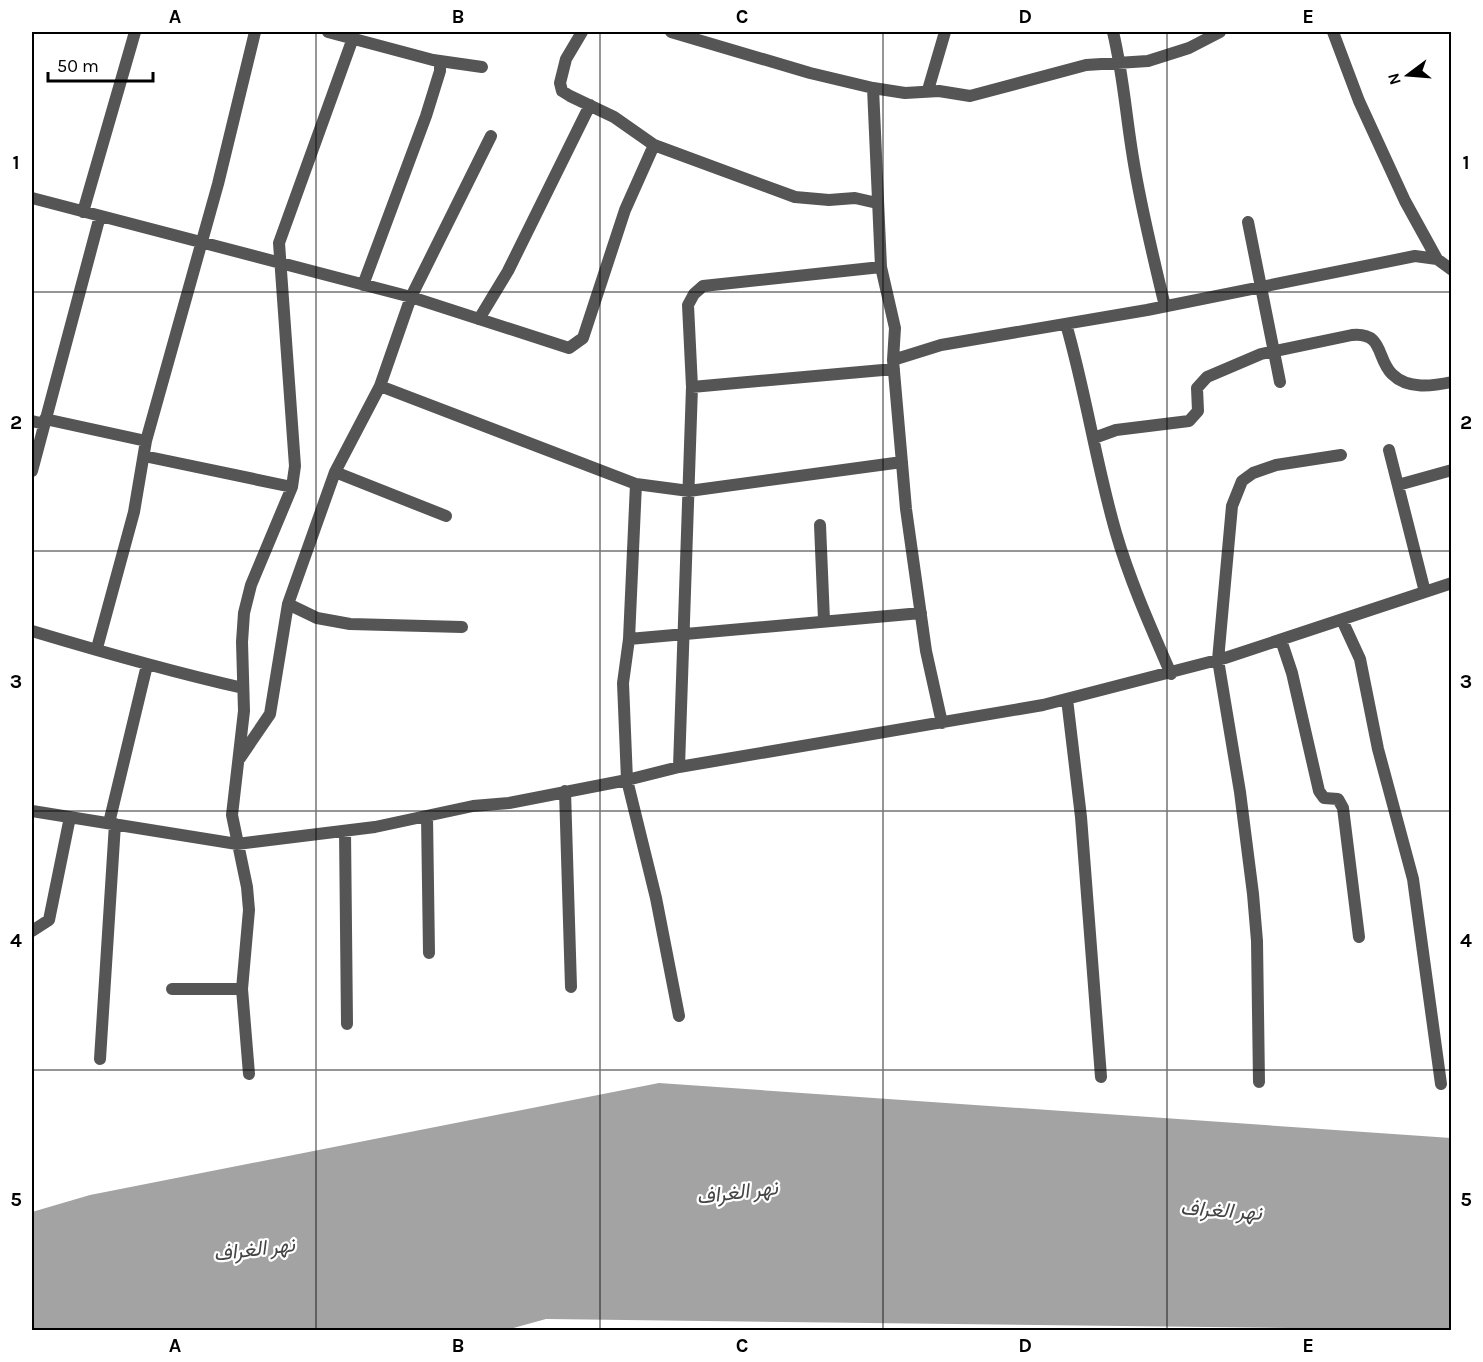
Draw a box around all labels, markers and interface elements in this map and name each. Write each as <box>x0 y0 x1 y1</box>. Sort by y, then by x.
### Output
text: A <box>169 5 182 28</box>
text: B <box>452 5 464 28</box>
text: C <box>736 5 748 28</box>
text: D <box>1018 5 1032 28</box>
text: E <box>1302 5 1314 28</box>
scale bar <box>48 45 153 83</box>
north arrow <box>1378 45 1438 105</box>
text: 50 m <box>57 55 99 77</box>
text: N <box>1383 71 1405 87</box>
text: 1 <box>12 151 20 174</box>
text: 1 <box>1462 151 1470 174</box>
text: 2 <box>10 411 22 434</box>
text: 2 <box>1460 411 1472 434</box>
text: 3 <box>10 670 22 693</box>
text: 3 <box>1460 670 1472 693</box>
text: 4 <box>10 929 22 952</box>
text: 4 <box>1460 929 1472 952</box>
water label: نهر الغراف <box>695 1175 780 1210</box>
text: 5 <box>10 1188 22 1211</box>
text: 5 <box>1460 1188 1472 1211</box>
water label: نهر الغراف <box>1179 1195 1264 1226</box>
water label: نهر الغراف <box>212 1232 297 1267</box>
text: A <box>169 1334 182 1357</box>
text: B <box>452 1334 464 1357</box>
text: C <box>736 1334 748 1357</box>
text: D <box>1018 1334 1032 1357</box>
text: E <box>1302 1334 1314 1357</box>

